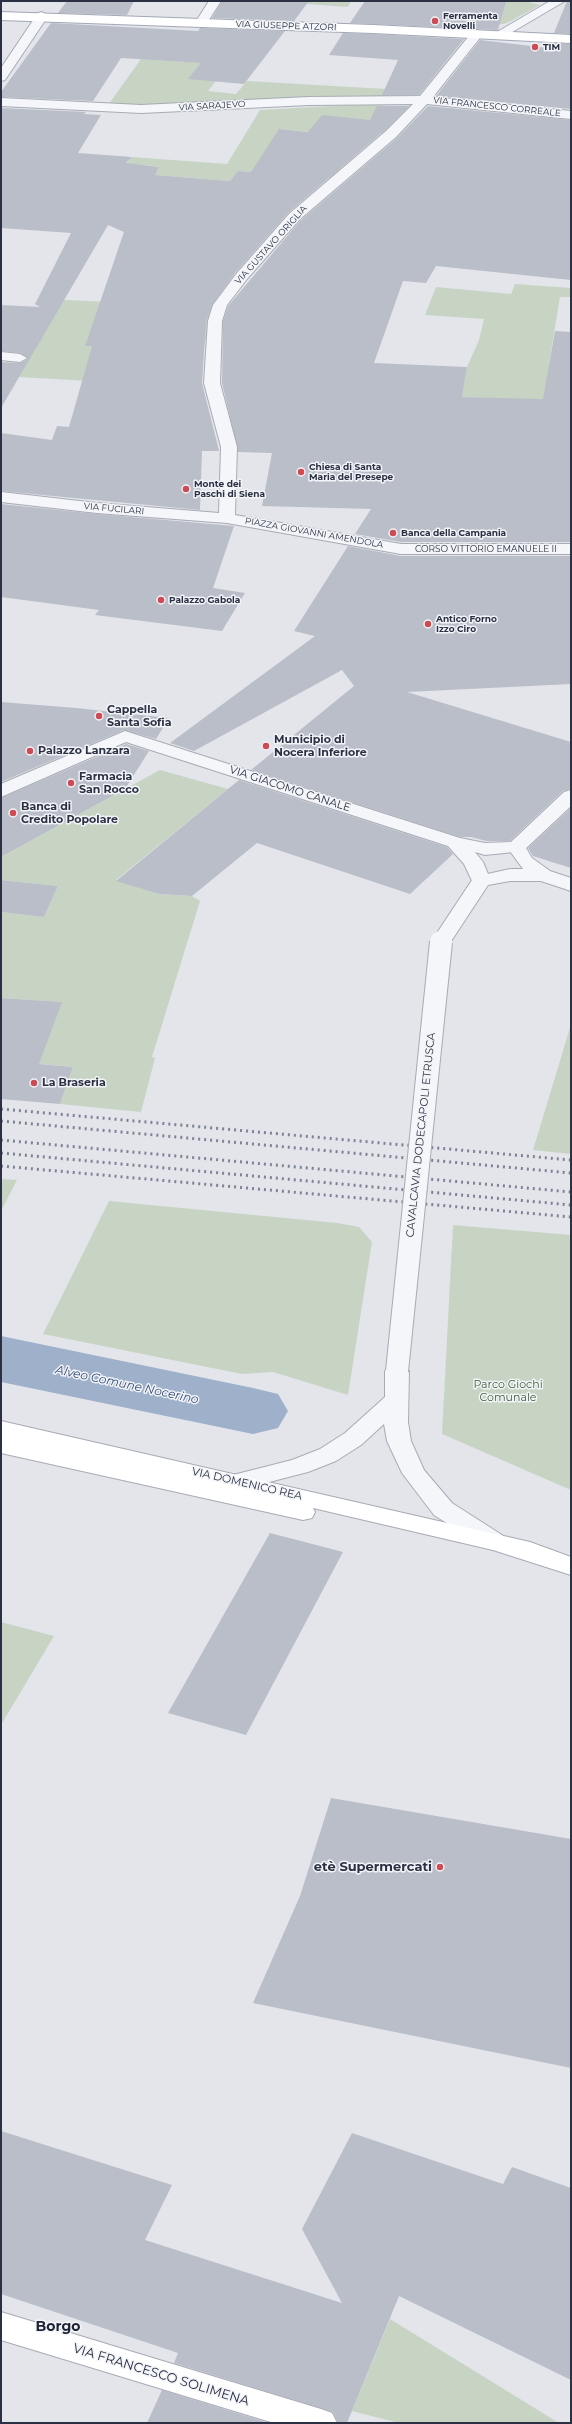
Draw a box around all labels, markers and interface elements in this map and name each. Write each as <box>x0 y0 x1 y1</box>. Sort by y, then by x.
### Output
place label: Ferramenta Novelli <box>443 11 498 32</box>
marker: Ferramenta Novelli <box>430 16 440 26</box>
street label: VIA GIUSEPPE ATZORI <box>235 19 337 33</box>
marker: TIM <box>530 42 540 52</box>
place label: TIM <box>543 42 560 52</box>
street label: VIA FRANCESCO CORREALE <box>433 95 561 119</box>
street label: VIA SARAJEVO <box>178 99 246 113</box>
street label: VIA GUSTAVO ORIGLIA <box>233 203 309 287</box>
place label: Chiesa di Santa Maria del Presepe <box>309 462 393 483</box>
marker: Chiesa di Santa Maria del Presepe <box>296 467 306 477</box>
place label: Monte dei Paschi di Siena <box>194 479 265 500</box>
marker: Monte dei Paschi di Siena <box>181 484 191 494</box>
street label: VIA FUCILARI <box>83 501 145 517</box>
street label: PIAZZA GIOVANNI AMENDOLA <box>244 515 384 551</box>
marker: Banca della Campania <box>388 528 398 538</box>
place label: Banca della Campania <box>401 528 506 538</box>
street label: CORSO VITTORIO EMANUELE II <box>415 544 557 554</box>
marker: Palazzo Gabola <box>156 595 166 605</box>
place label: Palazzo Gabola <box>169 595 240 605</box>
place label: Antico Forno Izzo Ciro <box>436 614 497 635</box>
marker: Antico Forno Izzo Ciro <box>423 619 433 629</box>
place label: Cappella Santa Sofia <box>107 703 172 729</box>
marker: Cappella Santa Sofia <box>94 711 104 721</box>
place label: Municipio di Nocera Inferiore <box>274 733 367 759</box>
marker: Municipio di Nocera Inferiore <box>261 741 271 751</box>
place label: Palazzo Lanzara <box>38 744 130 758</box>
marker: Palazzo Lanzara <box>25 746 35 756</box>
street label: VIA GIACOMO CANALE <box>228 763 352 815</box>
place label: Farmacia San Rocco <box>79 770 139 796</box>
marker: Farmacia San Rocco <box>66 778 76 788</box>
place label: Banca di Credito Popolare <box>21 800 118 826</box>
marker: Banca di Credito Popolare <box>8 808 18 818</box>
street label: CAVALCAVIA DODECAPOLI ETRUSCA <box>404 1032 438 1238</box>
place label: La Braseria <box>42 1076 106 1090</box>
marker: La Braseria <box>29 1078 39 1088</box>
water label: Alveo Comune Nocerino <box>54 1363 200 1407</box>
park label: Parco Giochi Comunale <box>473 1378 543 1404</box>
street label: VIA DOMENICO REA <box>191 1465 303 1503</box>
place label: etè Supermercati <box>314 1859 432 1875</box>
marker: etè Supermercati <box>435 1862 445 1872</box>
district label: Borgo <box>36 2319 80 2335</box>
street label: VIA FRANCESCO SOLIMENA <box>71 2341 251 2409</box>

